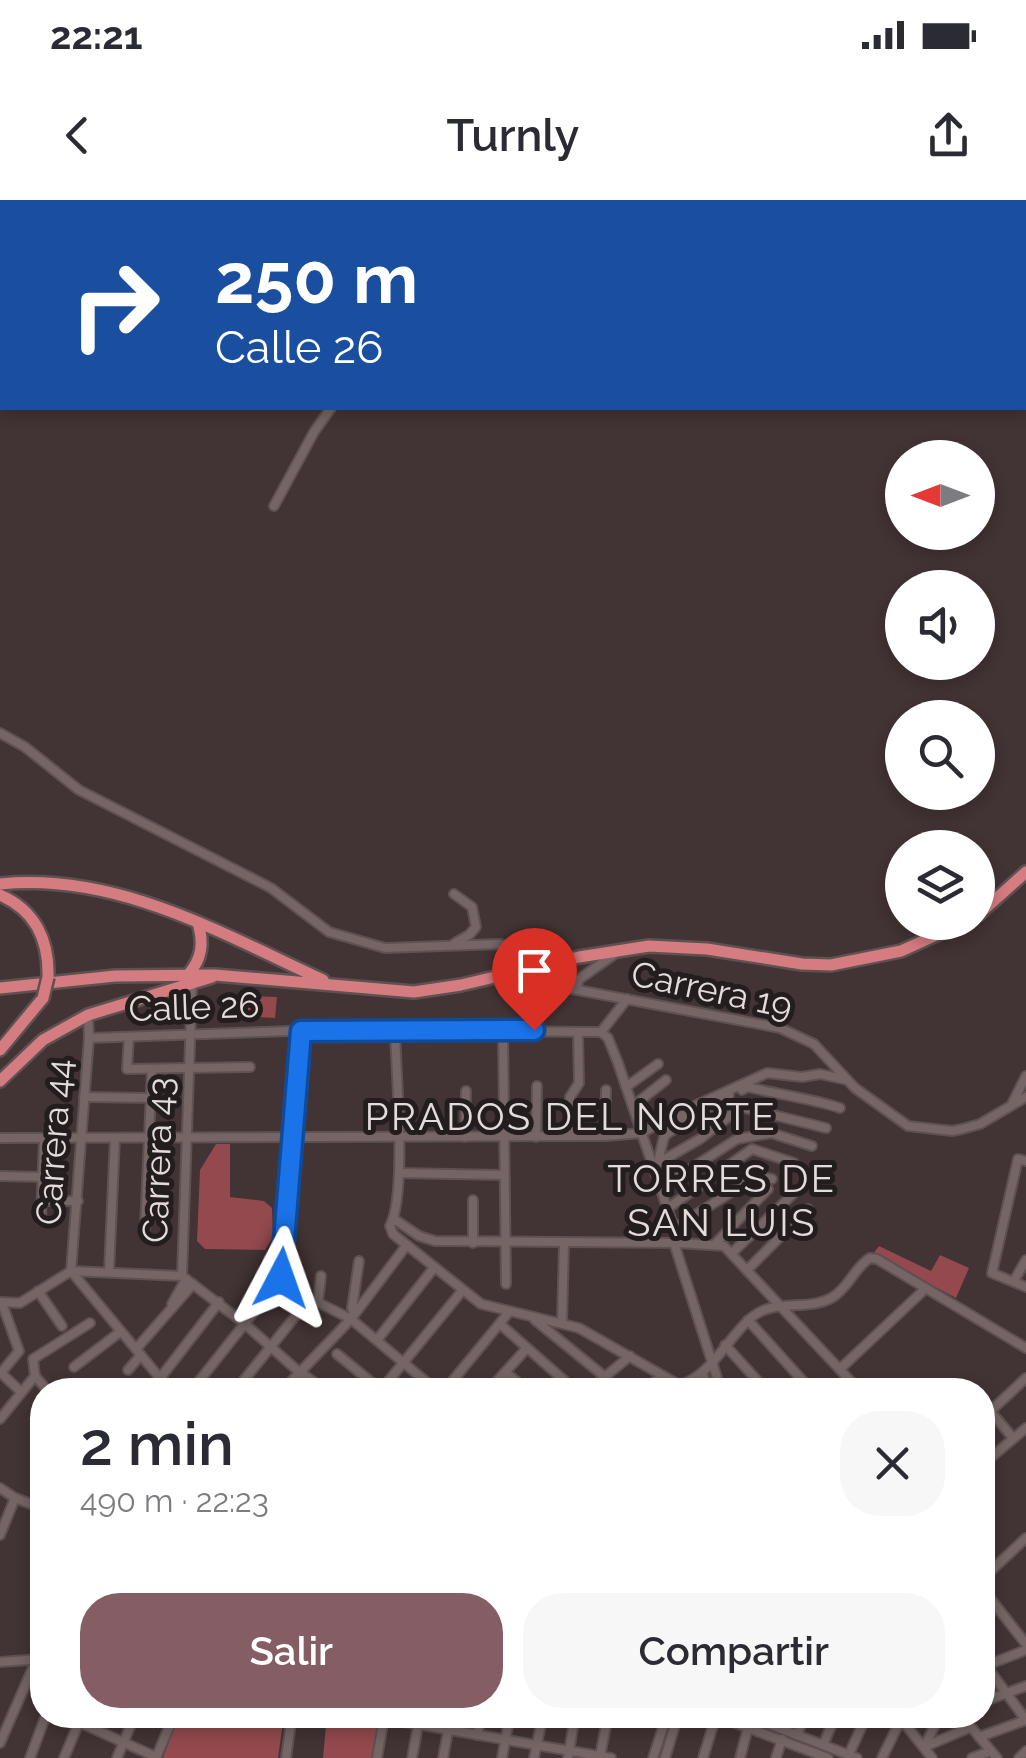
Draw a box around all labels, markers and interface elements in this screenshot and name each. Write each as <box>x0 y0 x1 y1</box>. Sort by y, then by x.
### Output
text: 22:21 <box>50 13 142 58</box>
icon: back <box>50 108 105 163</box>
icon: share <box>921 108 976 163</box>
text: Turnly <box>447 109 579 162</box>
text: 250 m <box>215 237 418 319</box>
icon: right <box>50 240 180 370</box>
text: Calle 26 <box>215 321 383 374</box>
north arrow <box>885 440 995 550</box>
map controls <box>885 440 995 940</box>
button: sound <box>885 570 995 680</box>
button: search <box>885 700 995 810</box>
button: layers <box>885 830 995 940</box>
pin <box>492 928 577 1031</box>
icon: arrive <box>507 943 562 998</box>
street label: Carrera 19 <box>628 952 796 1027</box>
street label: Calle 26 <box>128 984 260 1029</box>
street label: Carrera 44 <box>27 1058 80 1226</box>
street label: Carrera 43 <box>134 1076 181 1243</box>
district label: PRADOS DEL NORTE <box>365 1094 777 1139</box>
district label: TORRES DE SAN LUIS <box>608 1156 836 1245</box>
position arrow <box>229 1226 333 1330</box>
text: 2 min <box>80 1409 234 1479</box>
button: close <box>840 1411 945 1516</box>
text: 490 m · 22:23 <box>80 1482 269 1519</box>
button: Salir <box>80 1593 503 1708</box>
button: Compartir <box>523 1593 945 1708</box>

